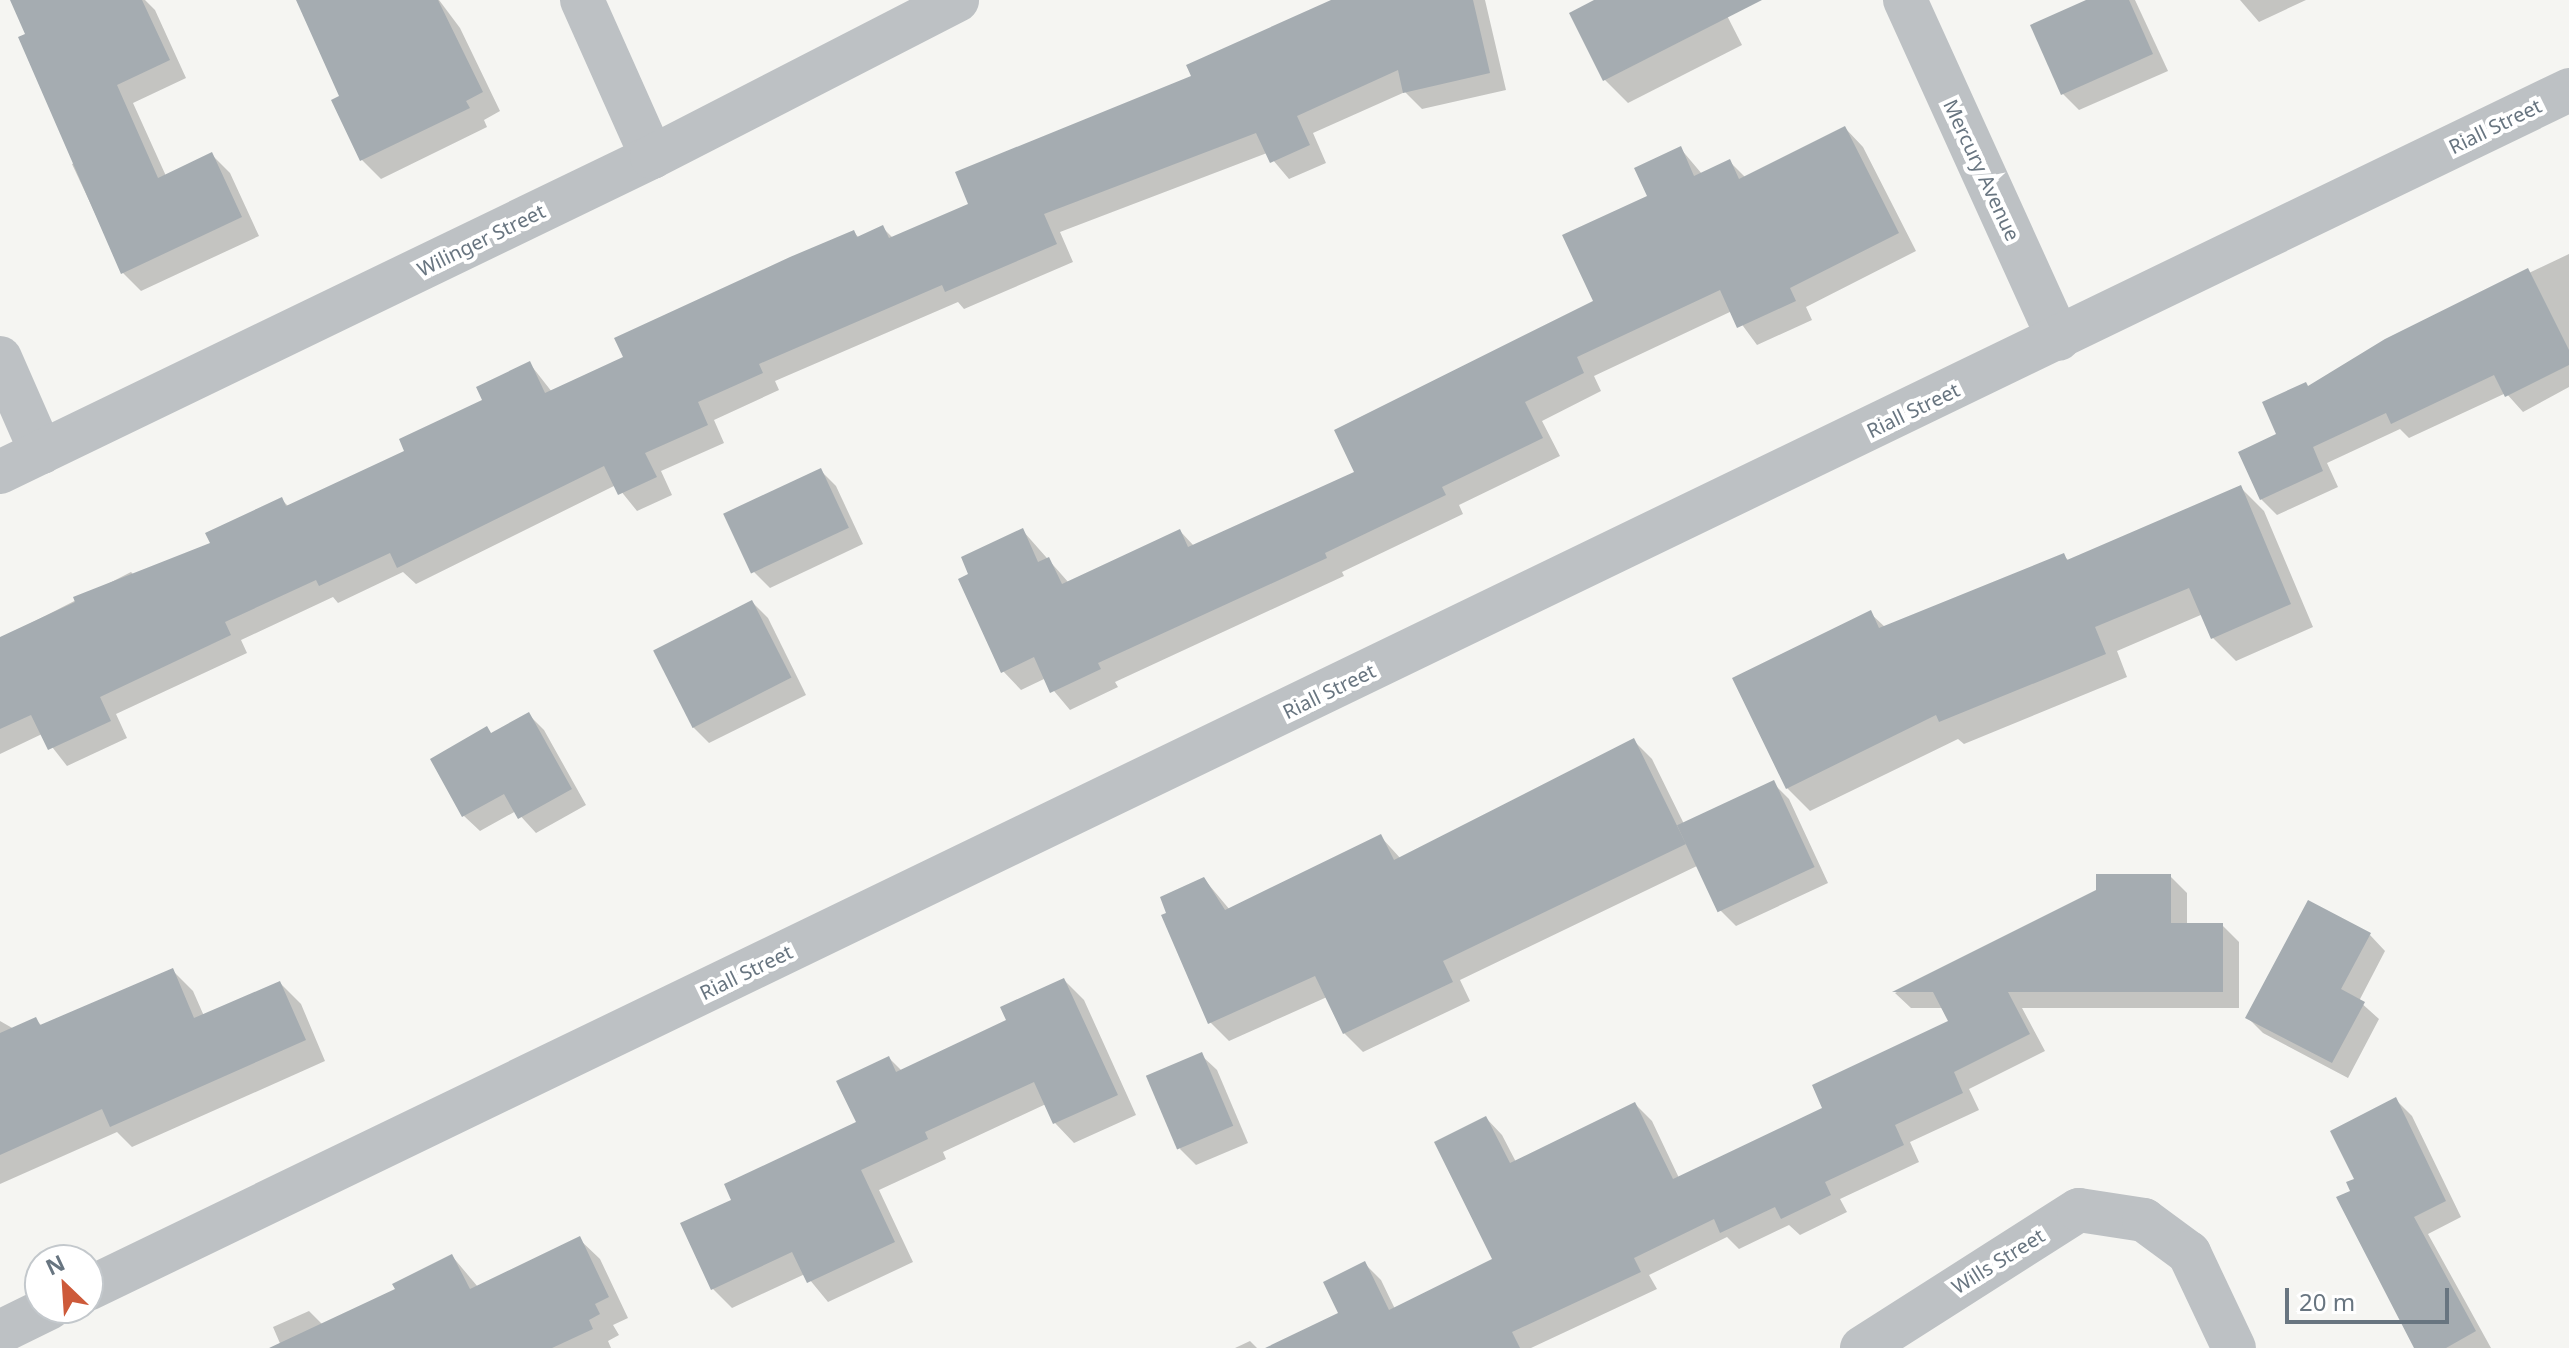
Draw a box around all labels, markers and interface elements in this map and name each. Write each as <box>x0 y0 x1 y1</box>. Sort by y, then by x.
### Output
street label: Riall Street <box>2445 93 2545 159</box>
street label: Mercury Avenue <box>1939 96 2025 244</box>
street label: Wilinger Street <box>413 199 549 281</box>
street label: Riall Street <box>1863 377 1963 443</box>
street label: Riall Street <box>1279 658 1379 724</box>
street label: Riall Street <box>696 939 796 1005</box>
street label: Wills Street <box>1947 1223 2049 1299</box>
north arrow <box>24 1244 104 1324</box>
text: N <box>40 1247 69 1281</box>
scale bar <box>2289 1272 2453 1322</box>
text: 20 m <box>2299 1285 2355 1318</box>

